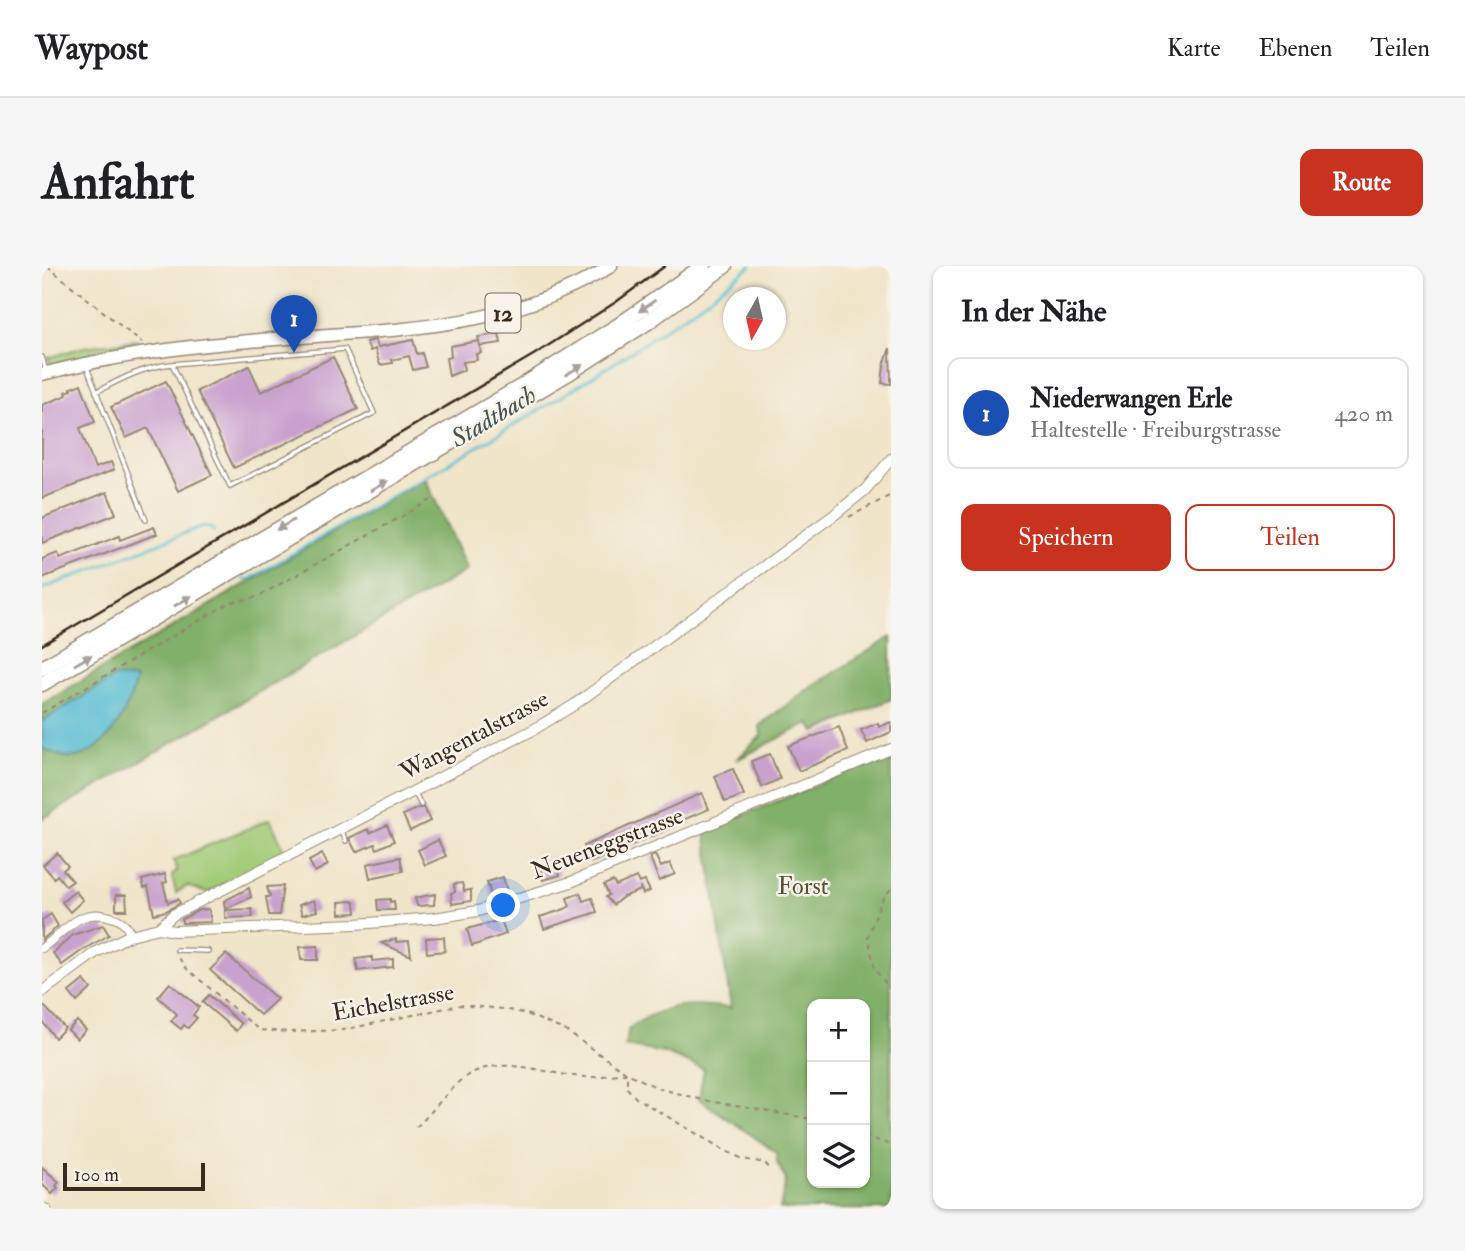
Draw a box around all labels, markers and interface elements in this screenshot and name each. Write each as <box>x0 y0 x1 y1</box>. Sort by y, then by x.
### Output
text: Waypost <box>35 28 148 69</box>
text: Karte <box>1167 33 1220 64</box>
text: Ebenen <box>1258 33 1332 64</box>
text: Teilen <box>1370 33 1430 64</box>
button: Route <box>1300 149 1423 216</box>
text: Anfahrt <box>42 152 194 213</box>
north arrow <box>723 287 786 350</box>
text: In der Nähe <box>961 293 1106 330</box>
road number: 12 <box>486 294 520 332</box>
pin: 1 <box>271 295 317 353</box>
one-way arrow <box>638 299 656 313</box>
one-way arrow <box>565 363 584 376</box>
water label: Stadtbach <box>444 379 542 455</box>
text: Niederwangen Erle <box>1030 383 1232 415</box>
text: 1 <box>982 399 990 428</box>
text: 420 m <box>1334 399 1393 428</box>
text: Haltestelle · Freiburgstrasse <box>1030 415 1281 444</box>
one-way arrow <box>369 479 388 492</box>
button: Speichern <box>961 504 1171 571</box>
button: Teilen <box>1185 504 1395 571</box>
one-way arrow <box>276 519 295 532</box>
one-way arrow <box>173 595 192 607</box>
one-way arrow <box>73 653 92 666</box>
street label: Wangentalstrasse <box>394 683 554 788</box>
street label: Neueneggstrasse <box>527 800 688 887</box>
park label: Forst <box>778 871 829 902</box>
your location <box>486 888 520 922</box>
street label: Eichelstrasse <box>330 977 456 1028</box>
map controls <box>807 999 870 1188</box>
button: + <box>807 999 870 1062</box>
button: − <box>807 1062 870 1125</box>
button: layers <box>807 1125 870 1188</box>
scale bar <box>63 1160 205 1192</box>
text: 100 m <box>74 1163 119 1187</box>

